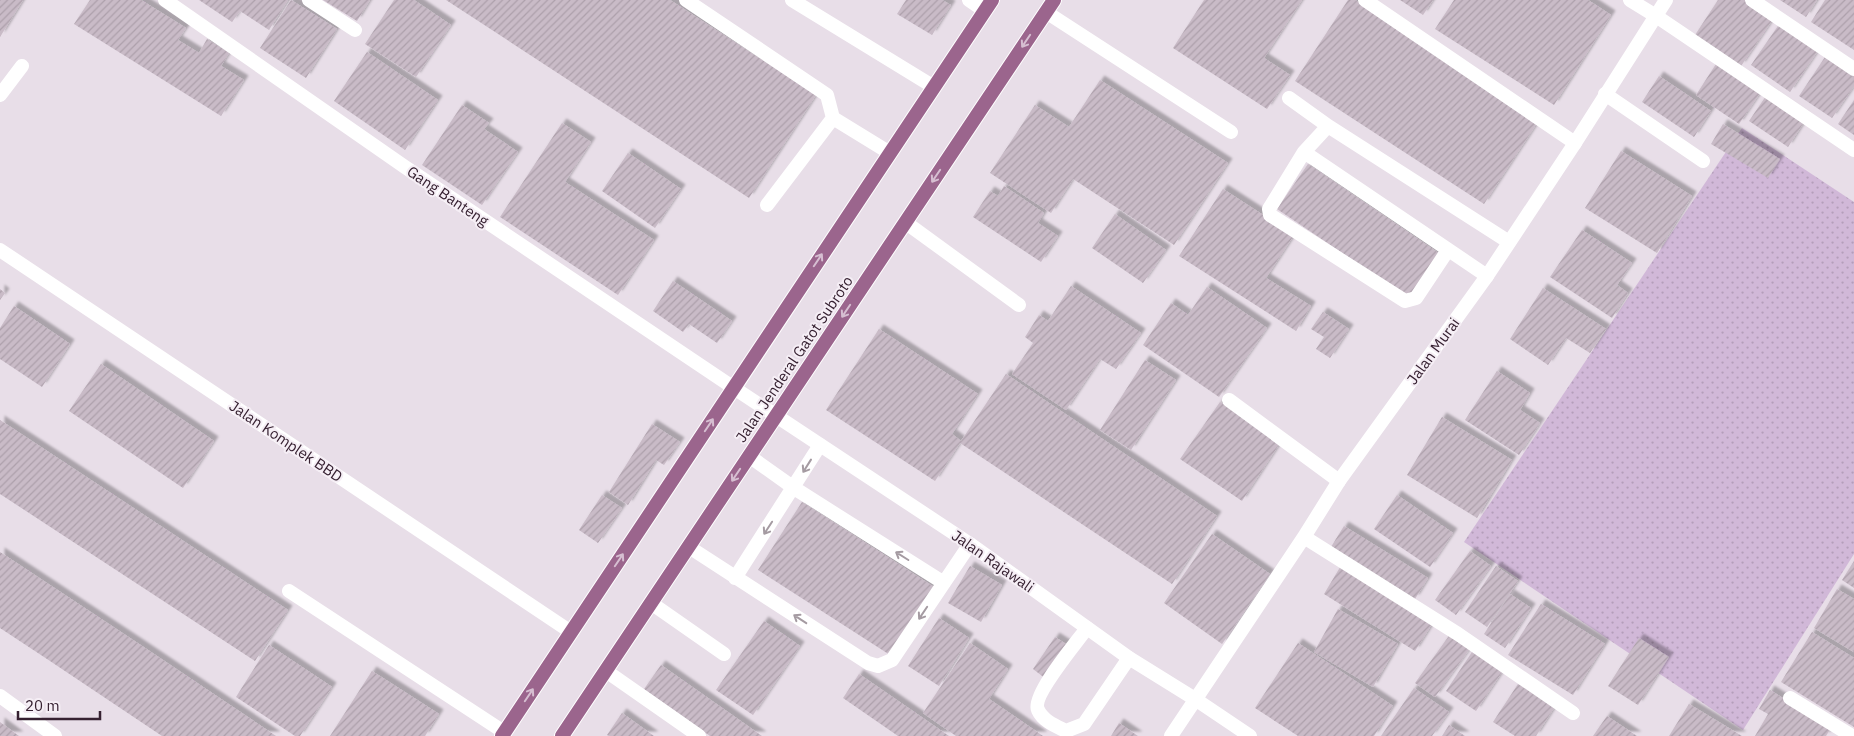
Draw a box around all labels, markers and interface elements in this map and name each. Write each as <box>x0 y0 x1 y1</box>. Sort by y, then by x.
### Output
one-way arrow <box>1021 33 1031 47</box>
street label: Gang Banteng <box>403 162 493 230</box>
one-way arrow <box>931 168 941 182</box>
one-way arrow <box>814 254 824 268</box>
street label: Jalan Jenderal Gatot Subroto <box>731 272 857 446</box>
one-way arrow <box>841 303 851 317</box>
street label: Jalan Murai <box>1402 314 1464 388</box>
street label: Jalan Komplek BBD <box>226 396 346 486</box>
one-way arrow <box>704 418 714 432</box>
one-way arrow <box>802 459 812 473</box>
one-way arrow <box>731 468 741 482</box>
one-way arrow <box>762 521 772 535</box>
street label: Jalan Rajawali <box>948 526 1038 596</box>
one-way arrow <box>896 551 910 561</box>
one-way arrow <box>614 553 624 567</box>
one-way arrow <box>918 606 928 620</box>
one-way arrow <box>793 614 807 625</box>
scale bar <box>18 688 100 720</box>
one-way arrow <box>524 689 534 703</box>
text: 20 m <box>25 696 60 715</box>

